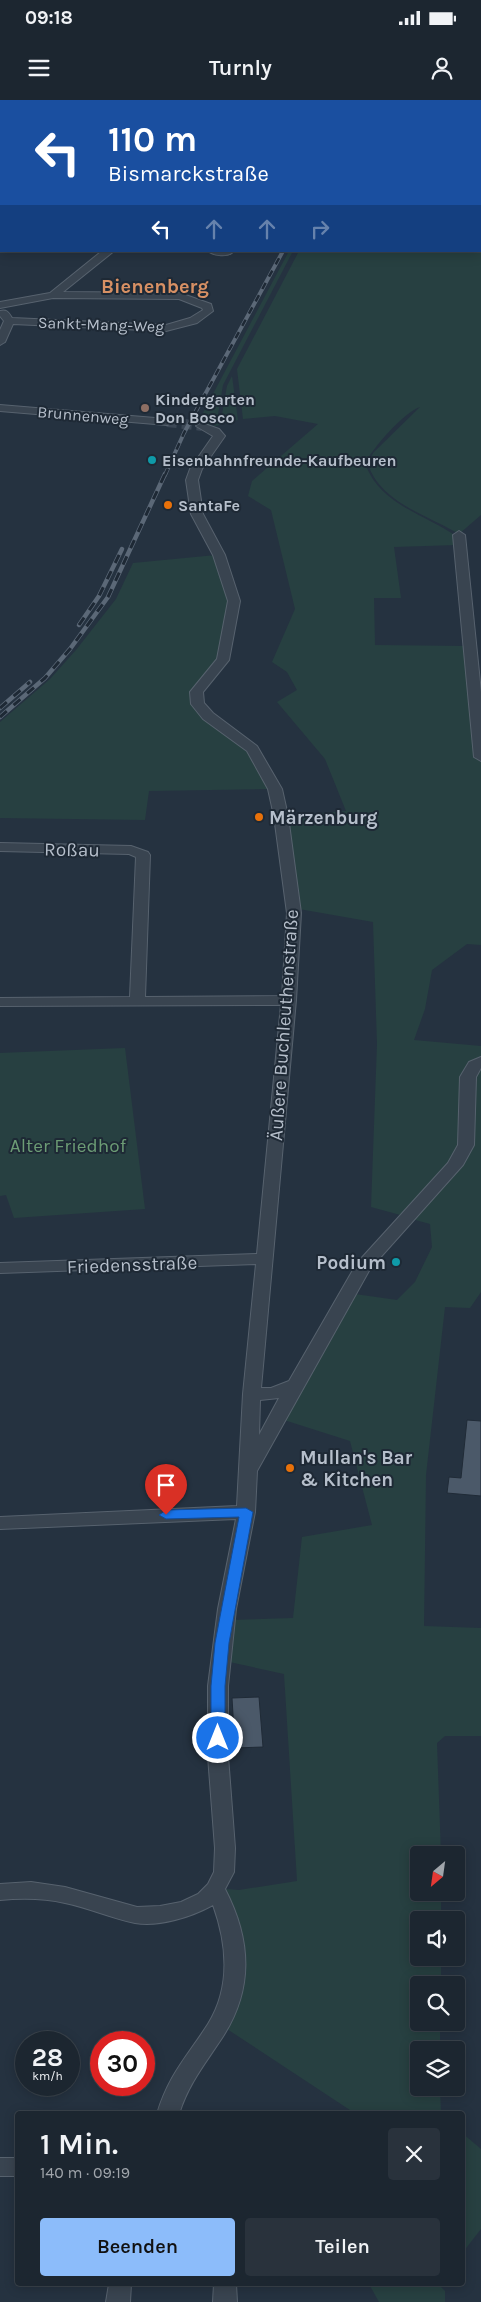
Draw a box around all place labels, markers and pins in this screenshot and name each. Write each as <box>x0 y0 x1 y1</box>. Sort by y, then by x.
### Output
place label: Kindergarten Don Bosco <box>155 390 255 427</box>
marker: Kindergarten Don Bosco <box>139 402 151 414</box>
place label: Eisenbahnfreunde-Kaufbeuren <box>162 451 396 470</box>
marker: Eisenbahnfreunde-Kaufbeuren <box>146 454 158 466</box>
place label: SantaFe <box>178 496 240 515</box>
marker: SantaFe <box>162 499 174 511</box>
place label: Märzenburg <box>269 807 377 829</box>
marker: Märzenburg <box>253 811 265 823</box>
place label: Podium <box>316 1252 386 1274</box>
marker: Podium <box>390 1256 402 1268</box>
place label: Mullan's Bar & Kitchen <box>300 1447 413 1491</box>
marker: Mullan's Bar & Kitchen <box>284 1462 296 1474</box>
pin <box>145 1464 187 1515</box>

